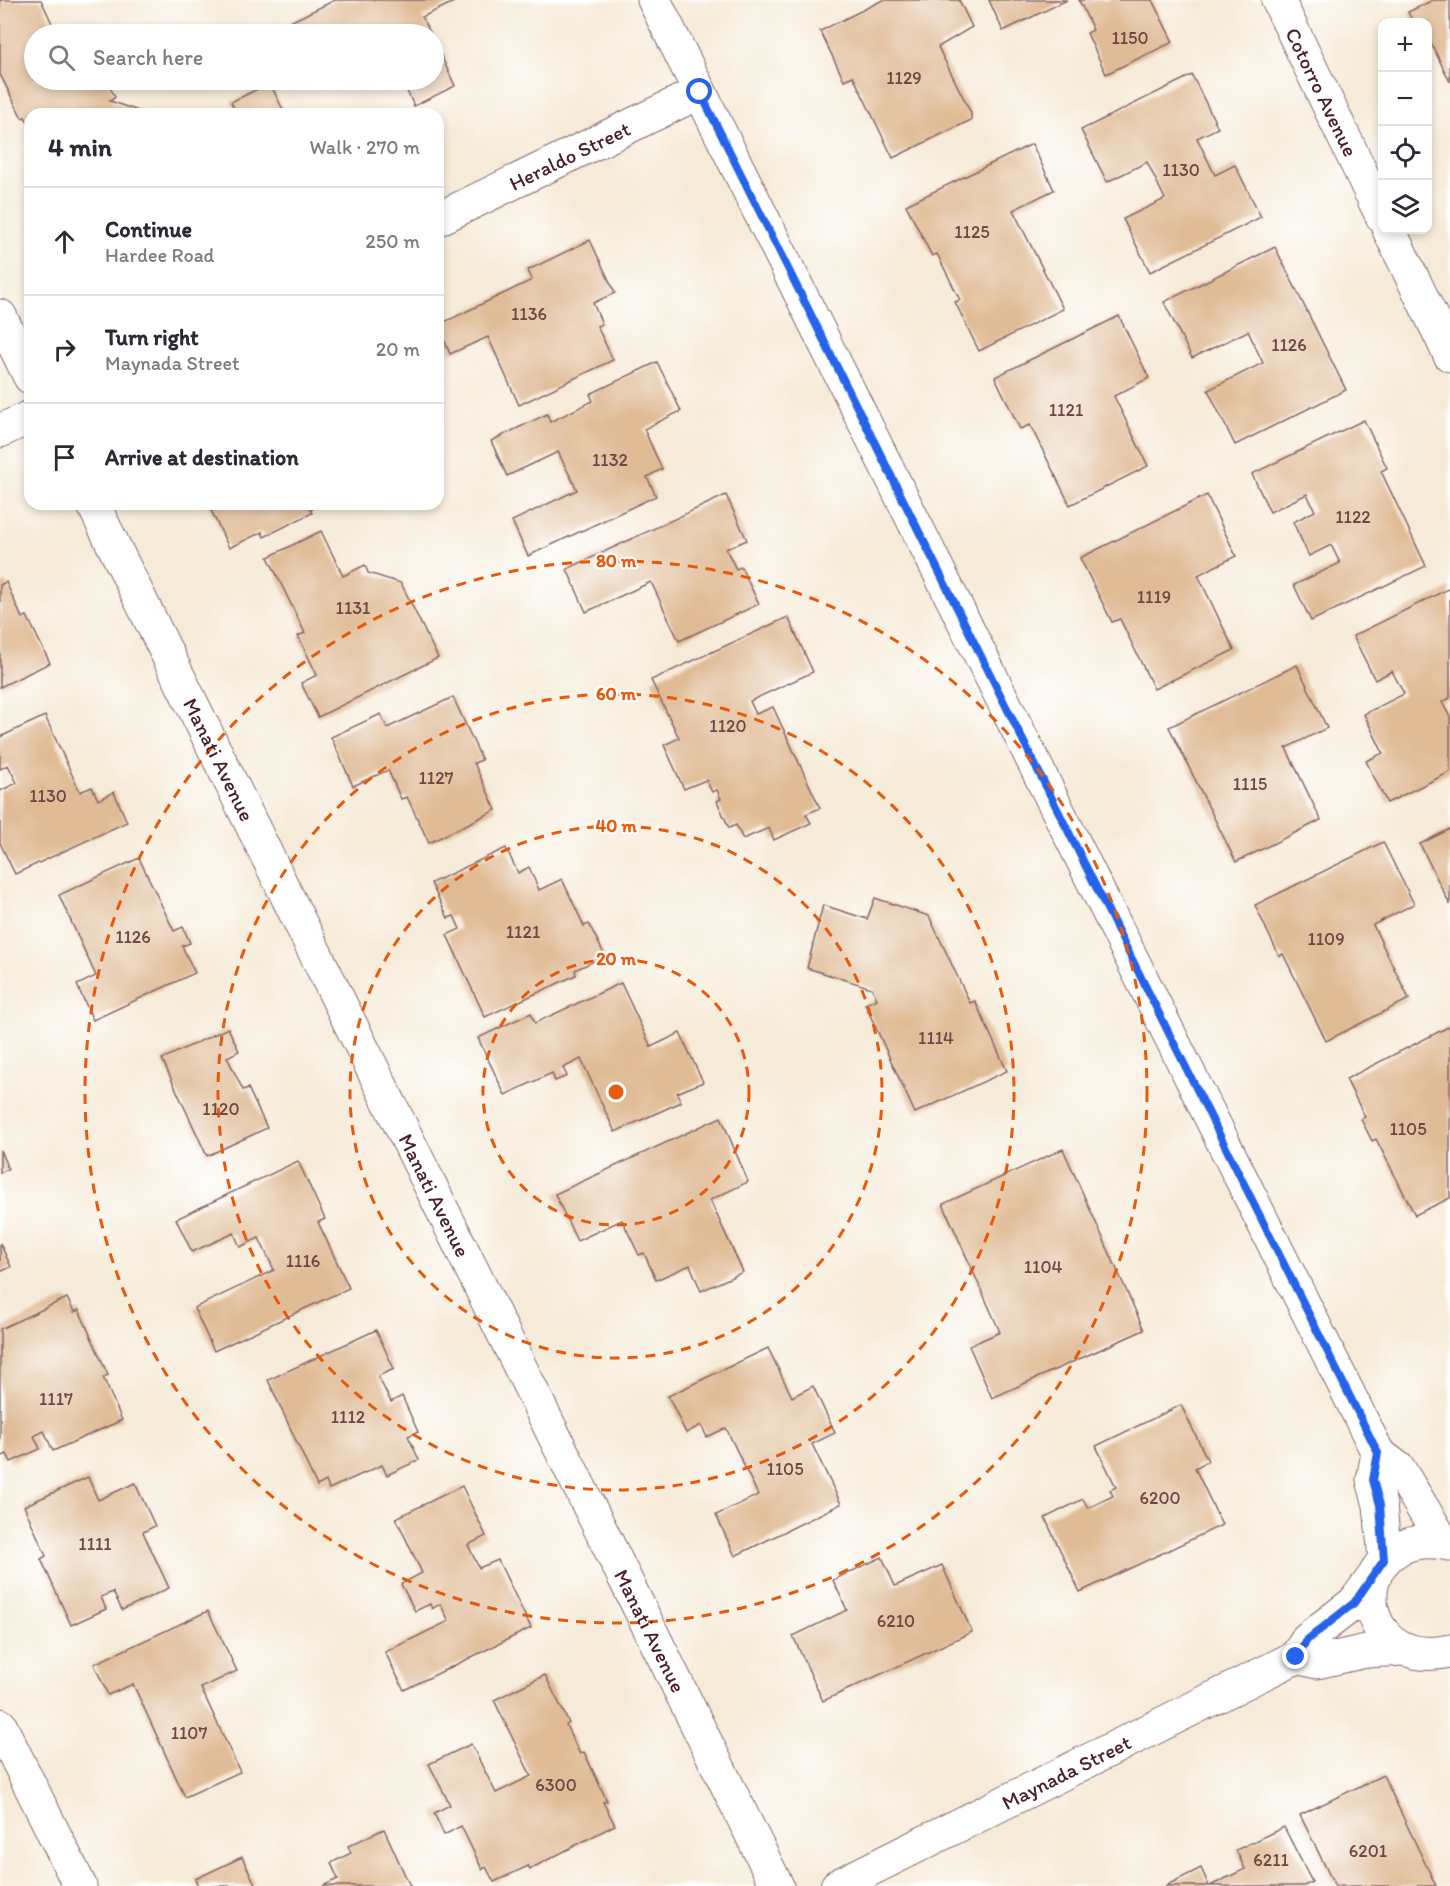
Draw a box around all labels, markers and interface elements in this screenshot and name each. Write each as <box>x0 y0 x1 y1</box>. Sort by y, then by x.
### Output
map controls <box>1378 18 1432 234</box>
button: + <box>1378 18 1432 72</box>
street label: Cotorro Avenue <box>1281 23 1364 160</box>
search box <box>24 24 444 90</box>
house number: 1150 <box>1111 27 1149 49</box>
icon: search <box>45 41 78 74</box>
text: Search here <box>93 44 203 71</box>
house number: 1129 <box>886 67 922 89</box>
button: − <box>1378 72 1432 126</box>
route start <box>686 78 712 104</box>
street label: Heraldo Street <box>505 115 634 195</box>
button: locate <box>1378 126 1432 180</box>
text: 4 min <box>48 131 112 163</box>
text: Walk · 270 m <box>309 135 420 159</box>
house number: 1130 <box>1162 159 1200 181</box>
button: layers <box>1378 180 1432 234</box>
text: Continue <box>105 216 192 243</box>
house number: 1125 <box>954 221 990 243</box>
icon: ahead <box>48 225 81 258</box>
text: 250 m <box>365 229 420 253</box>
text: Hardee Road <box>105 243 215 267</box>
house number: 1136 <box>511 303 547 325</box>
text: Turn right <box>105 324 199 351</box>
icon: right <box>48 333 81 366</box>
house number: 1126 <box>1271 334 1307 356</box>
text: 20 m <box>376 337 420 361</box>
text: Maynada Street <box>105 351 239 375</box>
house number: 1121 <box>1049 399 1083 421</box>
icon: arrive <box>48 441 81 474</box>
text: Arrive at destination <box>105 444 299 471</box>
house number: 1132 <box>592 449 629 471</box>
house number: 1122 <box>1335 506 1371 528</box>
text: 80 m <box>596 550 637 572</box>
house number: 1119 <box>1137 586 1171 608</box>
house number: 1131 <box>336 597 370 619</box>
text: 60 m <box>596 683 637 705</box>
street label: Manati Avenue <box>178 694 260 825</box>
house number: 1120 <box>709 715 747 737</box>
house number: 1127 <box>418 767 454 789</box>
house number: 1115 <box>1233 773 1267 795</box>
house number: 1130 <box>29 785 67 807</box>
text: 40 m <box>595 815 637 837</box>
house number: 1121 <box>506 921 540 943</box>
house number: 1126 <box>115 926 151 948</box>
house number: 1109 <box>1307 928 1345 950</box>
text: 20 m <box>596 948 637 970</box>
house number: 1114 <box>918 1027 954 1049</box>
centre of rings <box>606 1082 626 1102</box>
house number: 1120 <box>202 1098 240 1120</box>
house number: 1105 <box>1389 1118 1427 1140</box>
street label: Manati Avenue <box>394 1129 476 1261</box>
house number: 1116 <box>286 1250 320 1272</box>
house number: 1104 <box>1024 1256 1062 1278</box>
house number: 1117 <box>39 1388 73 1410</box>
house number: 1112 <box>331 1406 366 1428</box>
house number: 1105 <box>766 1458 804 1480</box>
house number: 6200 <box>1139 1487 1181 1509</box>
house number: 1111 <box>78 1533 112 1555</box>
street label: Manati Avenue <box>610 1565 692 1696</box>
house number: 6210 <box>877 1610 915 1632</box>
route end <box>1282 1643 1308 1669</box>
house number: 1107 <box>171 1722 207 1744</box>
street label: Maynada Street <box>997 1729 1135 1814</box>
house number: 6300 <box>535 1774 577 1796</box>
house number: 6201 <box>1349 1840 1387 1862</box>
house number: 6211 <box>1253 1849 1289 1871</box>

